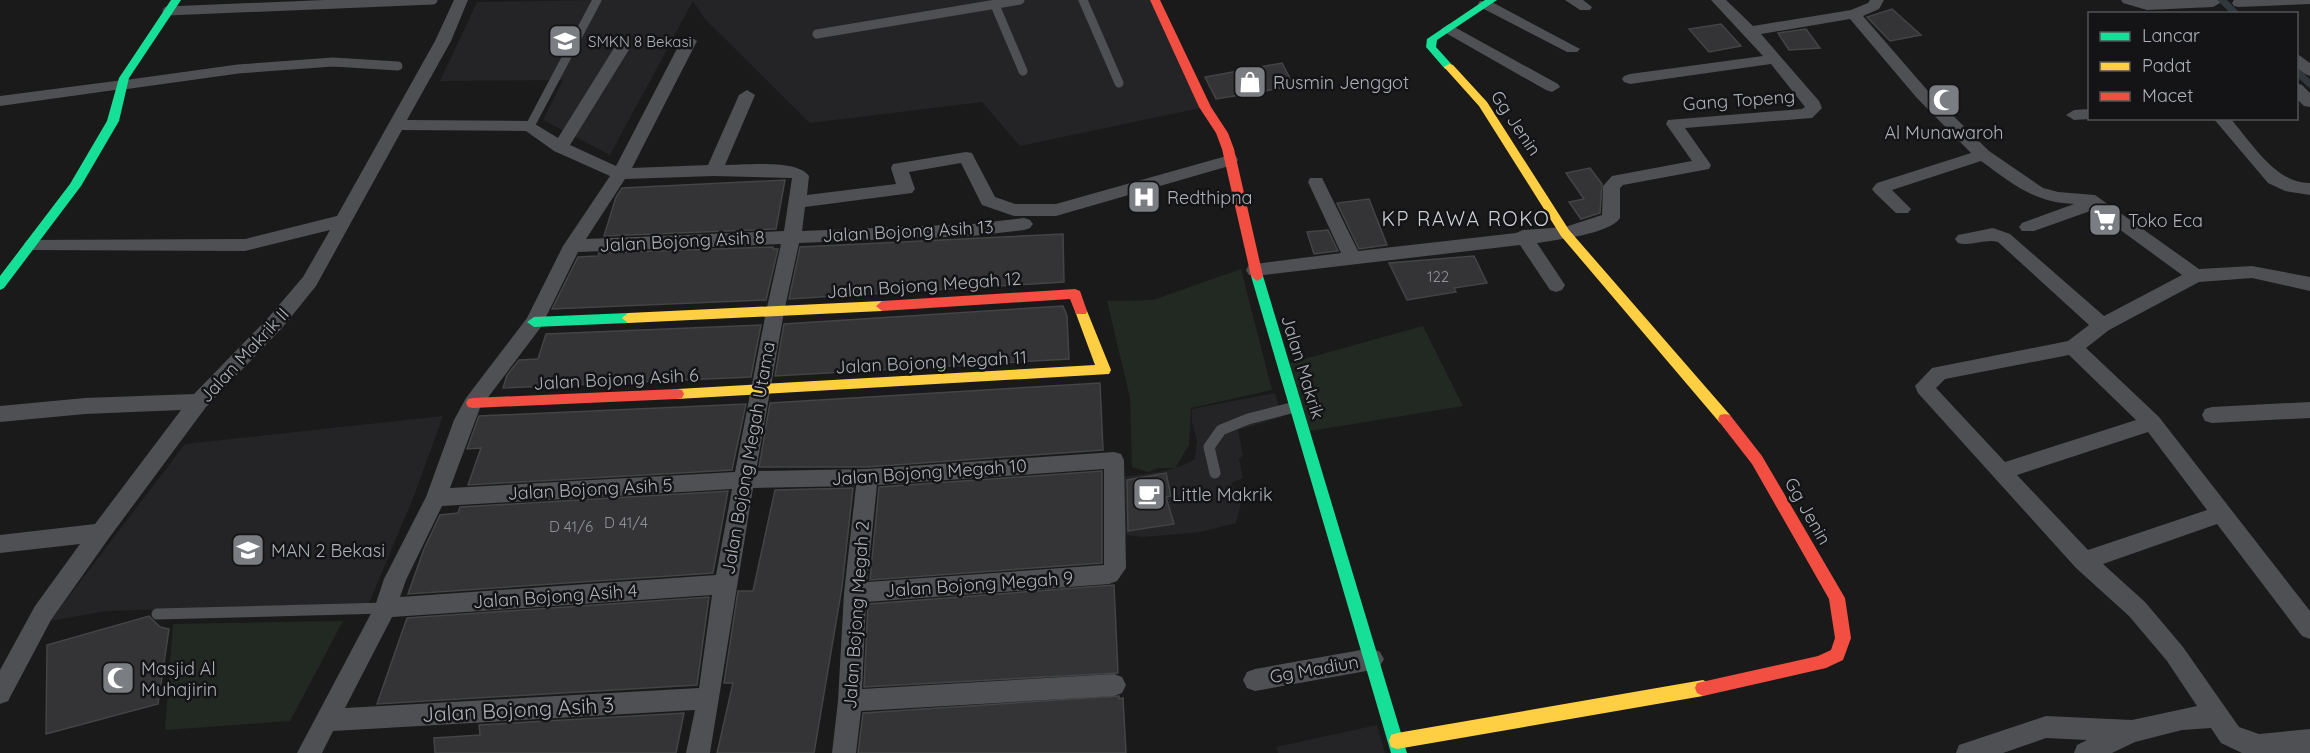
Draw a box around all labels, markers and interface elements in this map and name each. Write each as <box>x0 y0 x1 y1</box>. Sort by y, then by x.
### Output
legend <box>2088 12 2298 120</box>
school or university icon: SMKN 8 Bekasi <box>547 23 583 59</box>
text: Lancar <box>2142 24 2200 47</box>
place label: SMKN 8 Bekasi <box>588 32 692 51</box>
text: Padat <box>2142 54 2191 77</box>
shop icon: Rusmin Jenggot <box>1232 64 1268 100</box>
place label: Rusmin Jenggot <box>1273 71 1409 94</box>
mosque icon: Al Munawaroh <box>1926 82 1962 118</box>
text: Macet <box>2142 84 2193 107</box>
street label: Gang Topeng <box>1682 85 1796 115</box>
street label: Gg Jenin <box>1486 86 1546 160</box>
place label: Al Munawaroh <box>1884 121 2004 144</box>
hospital icon: Redthipna <box>1126 179 1162 215</box>
place label: Redthipna <box>1167 186 1252 209</box>
supermarket icon: Toko Eca <box>2087 202 2123 238</box>
district label: KP RAWA ROKO <box>1382 206 1550 231</box>
place label: Toko Eca <box>2128 209 2203 232</box>
street label: Jalan Bojong Asih 13 <box>822 215 994 247</box>
street label: Jalan Bojong Asih 8 <box>599 225 765 257</box>
street label: Jalan Bojong Megah 12 <box>826 267 1022 303</box>
house number: 122 <box>1427 267 1449 286</box>
street label: Jalan Makrik II <box>194 303 294 407</box>
street label: Jalan Makrik <box>1276 312 1330 422</box>
street label: Jalan Bojong Megah Utama <box>716 340 780 576</box>
street label: Jalan Bojong Megah 11 <box>835 345 1027 379</box>
street label: Jalan Bojong Asih 6 <box>533 363 699 395</box>
street label: Jalan Bojong Megah 10 <box>830 454 1028 490</box>
street label: Jalan Bojong Asih 5 <box>507 473 673 505</box>
street label: Gg Jenin <box>1780 473 1836 549</box>
cafe icon: Little Makrik <box>1131 476 1167 512</box>
place label: Little Makrik <box>1172 483 1273 506</box>
house number: D 41/4 <box>604 513 648 532</box>
house number: D 41/6 <box>549 517 593 536</box>
street label: Jalan Bojong Megah 2 <box>838 520 874 710</box>
school or university icon: MAN 2 Bekasi <box>230 532 266 568</box>
place label: MAN 2 Bekasi <box>271 539 385 562</box>
street label: Jalan Bojong Megah 9 <box>884 566 1074 602</box>
street label: Jalan Bojong Asih 4 <box>472 579 638 613</box>
street label: Gg Madiun <box>1268 650 1360 688</box>
place label: Masjid Al Muhajirin <box>141 657 217 701</box>
mosque icon: Masjid Al Muhajirin <box>100 660 136 696</box>
street label: Jalan Bojong Asih 3 <box>421 691 615 727</box>

